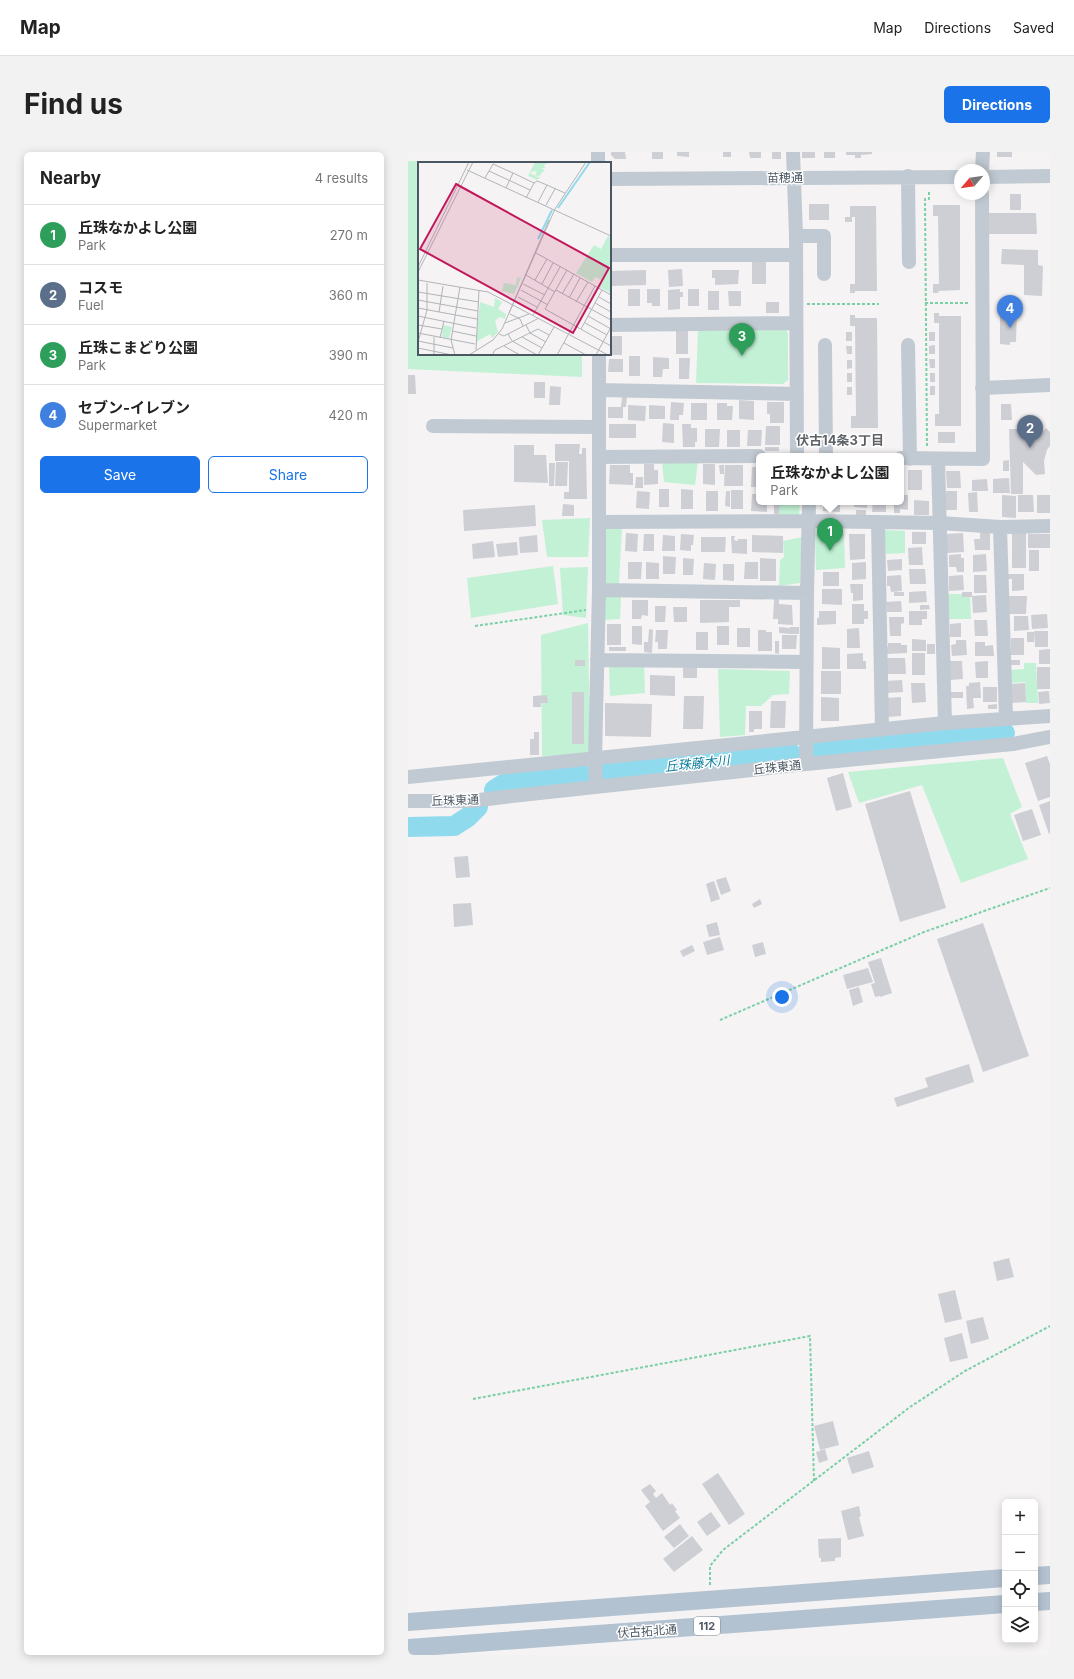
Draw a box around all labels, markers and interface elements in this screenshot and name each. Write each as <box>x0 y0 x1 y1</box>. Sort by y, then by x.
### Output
text: Map <box>20 16 61 39</box>
text: Map <box>873 19 902 36</box>
text: Directions <box>924 19 991 36</box>
text: Saved <box>1013 19 1054 36</box>
button: Directions <box>944 86 1050 123</box>
text: Find us <box>24 87 123 121</box>
inset map <box>418 162 611 355</box>
north arrow <box>954 164 990 200</box>
text: Nearby <box>40 168 101 188</box>
text: 4 results <box>315 170 368 186</box>
street label: 苗穂通 <box>767 170 803 185</box>
text: 丘珠なかよし公園 <box>78 218 197 237</box>
text: 1 <box>50 227 56 243</box>
text: 270 m <box>330 227 368 243</box>
text: Park <box>78 237 106 253</box>
text: コスモ <box>78 278 123 297</box>
text: 2 <box>49 287 57 303</box>
text: 360 m <box>329 287 368 303</box>
pin: 4 <box>997 295 1023 328</box>
text: Fuel <box>78 297 104 313</box>
pin: 3 <box>729 323 755 356</box>
text: 丘珠こまどり公園 <box>78 338 198 357</box>
text: 3 <box>49 347 57 363</box>
text: 390 m <box>329 347 368 363</box>
text: Park <box>78 357 106 373</box>
text: セブン-イレブン <box>78 398 190 417</box>
text: 4 <box>49 407 57 423</box>
text: 420 m <box>328 407 368 423</box>
pin: 2 <box>1017 415 1043 448</box>
text: Supermarket <box>78 417 157 433</box>
district label: 伏古14条3丁目 <box>796 432 884 448</box>
popup <box>756 453 904 505</box>
button: Save <box>40 456 200 493</box>
button: Share <box>208 456 368 493</box>
text: 丘珠なかよし公園 <box>770 463 890 482</box>
text: Park <box>770 482 798 498</box>
pin: 1 <box>817 518 843 551</box>
water label: 丘珠藤木川 <box>664 751 732 774</box>
street label: 丘珠東通 <box>752 757 802 777</box>
street label: 丘珠東通 <box>431 792 479 808</box>
your location <box>772 987 792 1007</box>
map controls <box>1002 1499 1038 1643</box>
button: + <box>1002 1499 1038 1535</box>
button: − <box>1002 1535 1038 1571</box>
button: locate <box>1002 1571 1038 1607</box>
button: layers <box>1002 1607 1038 1643</box>
road number: 112 <box>694 1617 720 1635</box>
street label: 伏古拓北通 <box>617 1621 677 1641</box>

